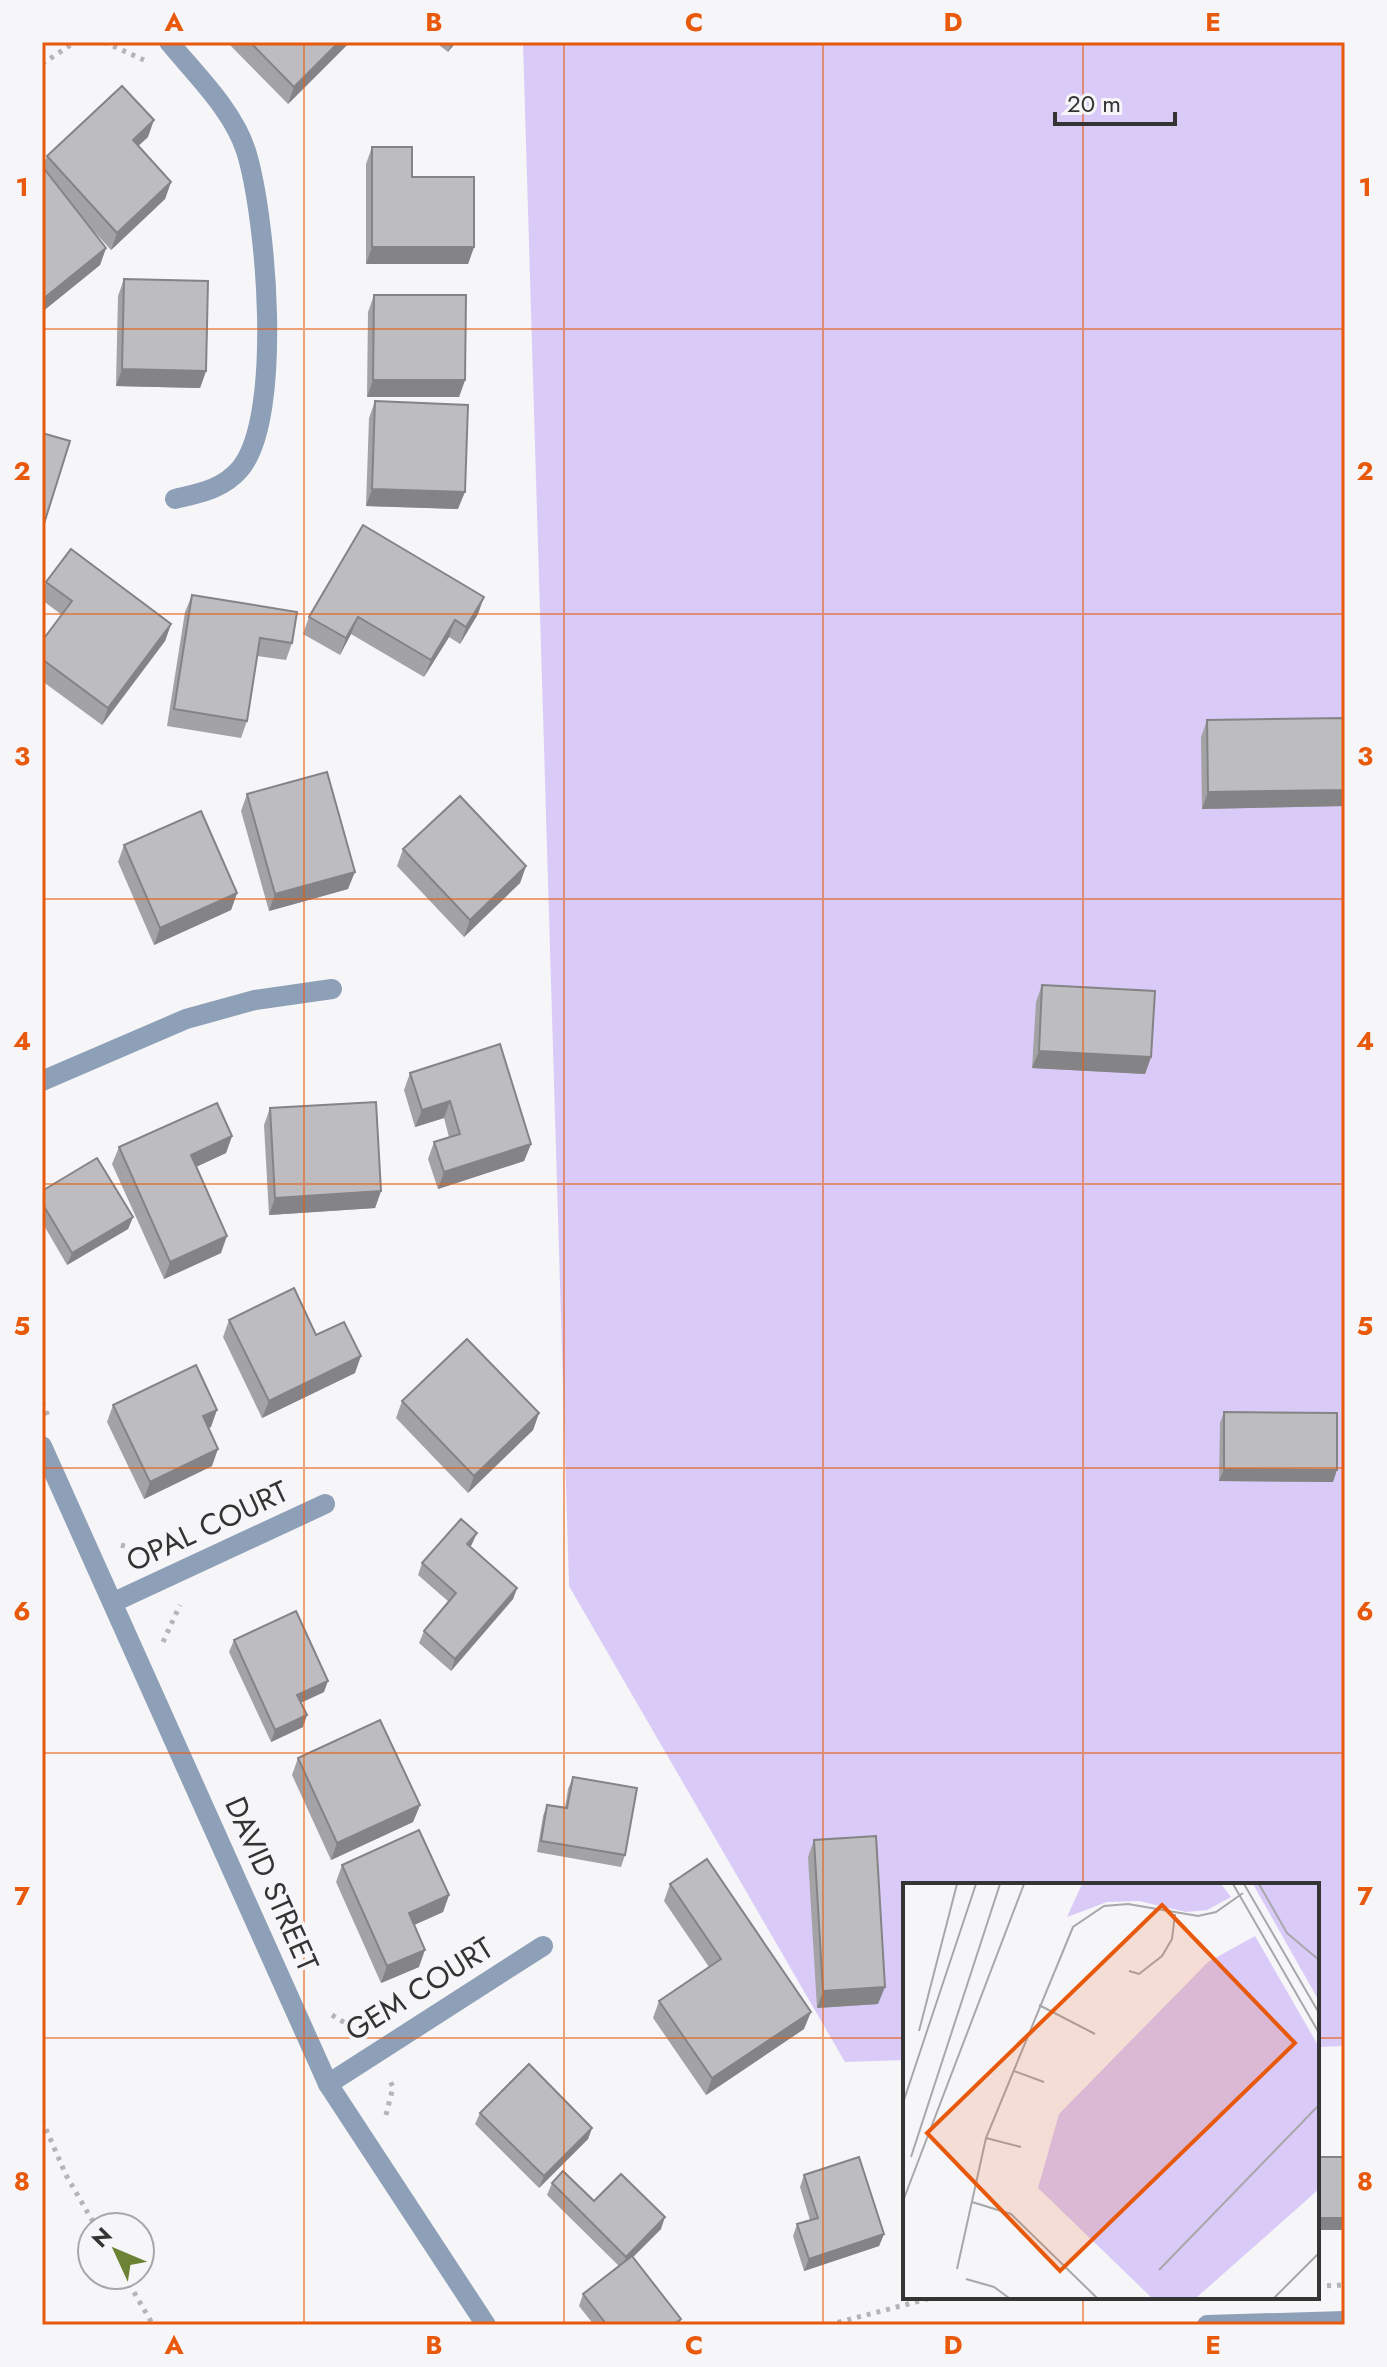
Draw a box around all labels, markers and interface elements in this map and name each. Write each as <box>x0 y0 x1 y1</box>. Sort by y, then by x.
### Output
text: A <box>163 3 184 41</box>
text: B <box>425 3 443 41</box>
text: C <box>685 3 703 41</box>
text: D <box>943 3 963 41</box>
text: E <box>1205 3 1221 41</box>
scale bar <box>1055 76 1175 126</box>
text: 20 m <box>1067 86 1121 121</box>
text: 1 <box>15 168 29 206</box>
text: 1 <box>1358 168 1372 206</box>
text: 2 <box>13 452 31 490</box>
text: 2 <box>1356 452 1374 490</box>
text: 3 <box>14 737 30 775</box>
text: 3 <box>1357 737 1373 775</box>
text: 4 <box>13 1022 31 1060</box>
text: 4 <box>1356 1022 1374 1060</box>
text: 5 <box>14 1307 30 1345</box>
text: 5 <box>1357 1307 1373 1345</box>
street label: OPAL COURT <box>119 1470 295 1582</box>
text: 6 <box>13 1592 31 1630</box>
text: 6 <box>1356 1592 1374 1630</box>
street label: DAVID STREET <box>214 1790 330 1978</box>
text: 7 <box>14 1877 30 1915</box>
text: 7 <box>1357 1877 1373 1915</box>
inset map <box>903 1883 1319 2299</box>
street label: GEM COURT <box>337 1927 501 2051</box>
text: 8 <box>14 2162 30 2200</box>
text: 8 <box>1357 2162 1373 2200</box>
north arrow <box>76 2211 156 2291</box>
text: N <box>84 2220 119 2255</box>
text: A <box>163 2326 184 2364</box>
text: B <box>425 2326 443 2364</box>
text: C <box>685 2326 703 2364</box>
text: D <box>943 2326 963 2364</box>
text: E <box>1205 2326 1221 2364</box>

